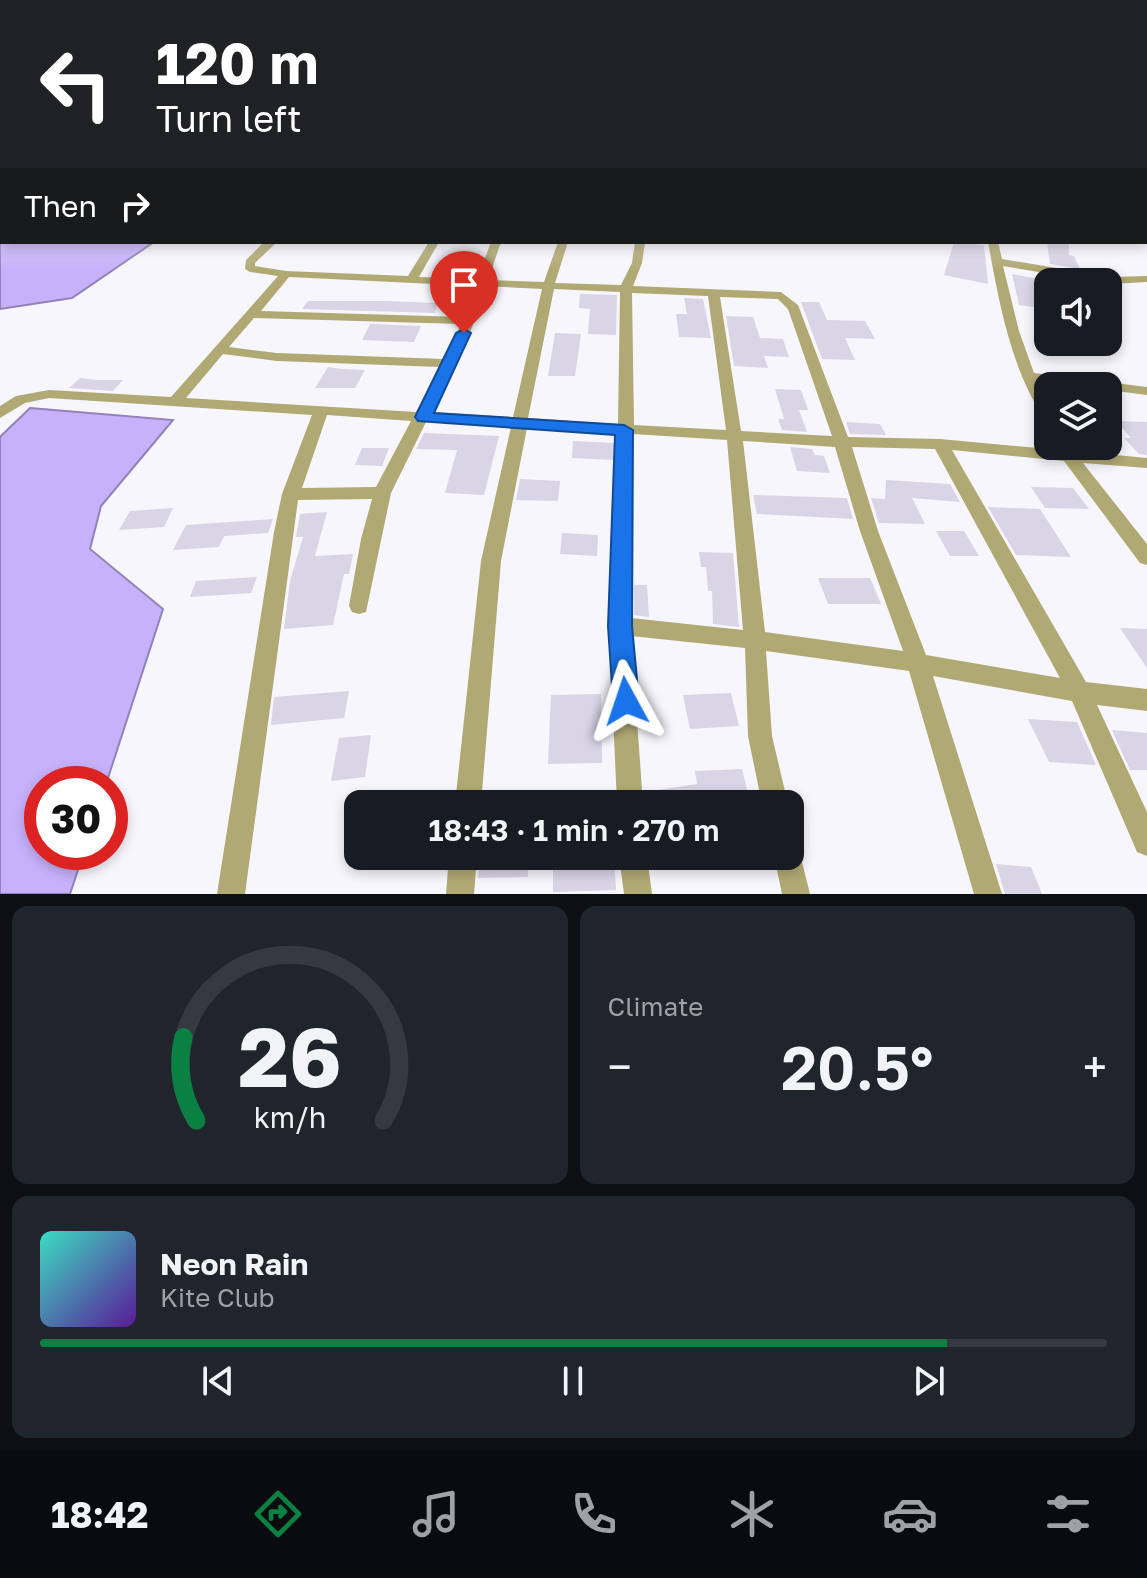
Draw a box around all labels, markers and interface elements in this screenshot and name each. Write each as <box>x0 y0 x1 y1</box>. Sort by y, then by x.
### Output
text: 120 m <box>156 29 318 96</box>
icon: left <box>24 32 128 136</box>
text: Turn left <box>156 97 302 140</box>
icon: right <box>113 184 157 228</box>
text: Then <box>24 188 97 224</box>
pin <box>430 251 498 333</box>
icon: arrive <box>442 263 486 307</box>
map controls <box>1034 268 1122 460</box>
button: sound <box>1034 268 1122 356</box>
button: layers <box>1034 372 1122 460</box>
position arrow <box>584 659 668 743</box>
speed limit sign: 30 <box>24 766 128 870</box>
text: 18:43 · 1 min · 270 m <box>428 812 720 848</box>
text: Climate <box>608 991 703 1022</box>
text: 26 <box>238 1005 342 1105</box>
text: 20.5° <box>781 1031 933 1103</box>
text: − <box>608 1040 632 1093</box>
text: + <box>1083 1040 1107 1093</box>
text: km/h <box>253 1100 326 1134</box>
text: Neon Rain <box>160 1246 308 1282</box>
text: Kite Club <box>160 1282 275 1313</box>
icon: previous <box>196 1359 240 1403</box>
icon: pause <box>551 1359 595 1403</box>
icon: next <box>907 1359 951 1403</box>
icon: directions <box>250 1486 306 1542</box>
icon: music <box>408 1486 464 1542</box>
icon: phone <box>566 1486 622 1542</box>
icon: climate <box>724 1486 780 1542</box>
icon: car <box>882 1486 938 1542</box>
icon: filters <box>1040 1486 1096 1542</box>
text: 18:42 <box>51 1493 149 1536</box>

